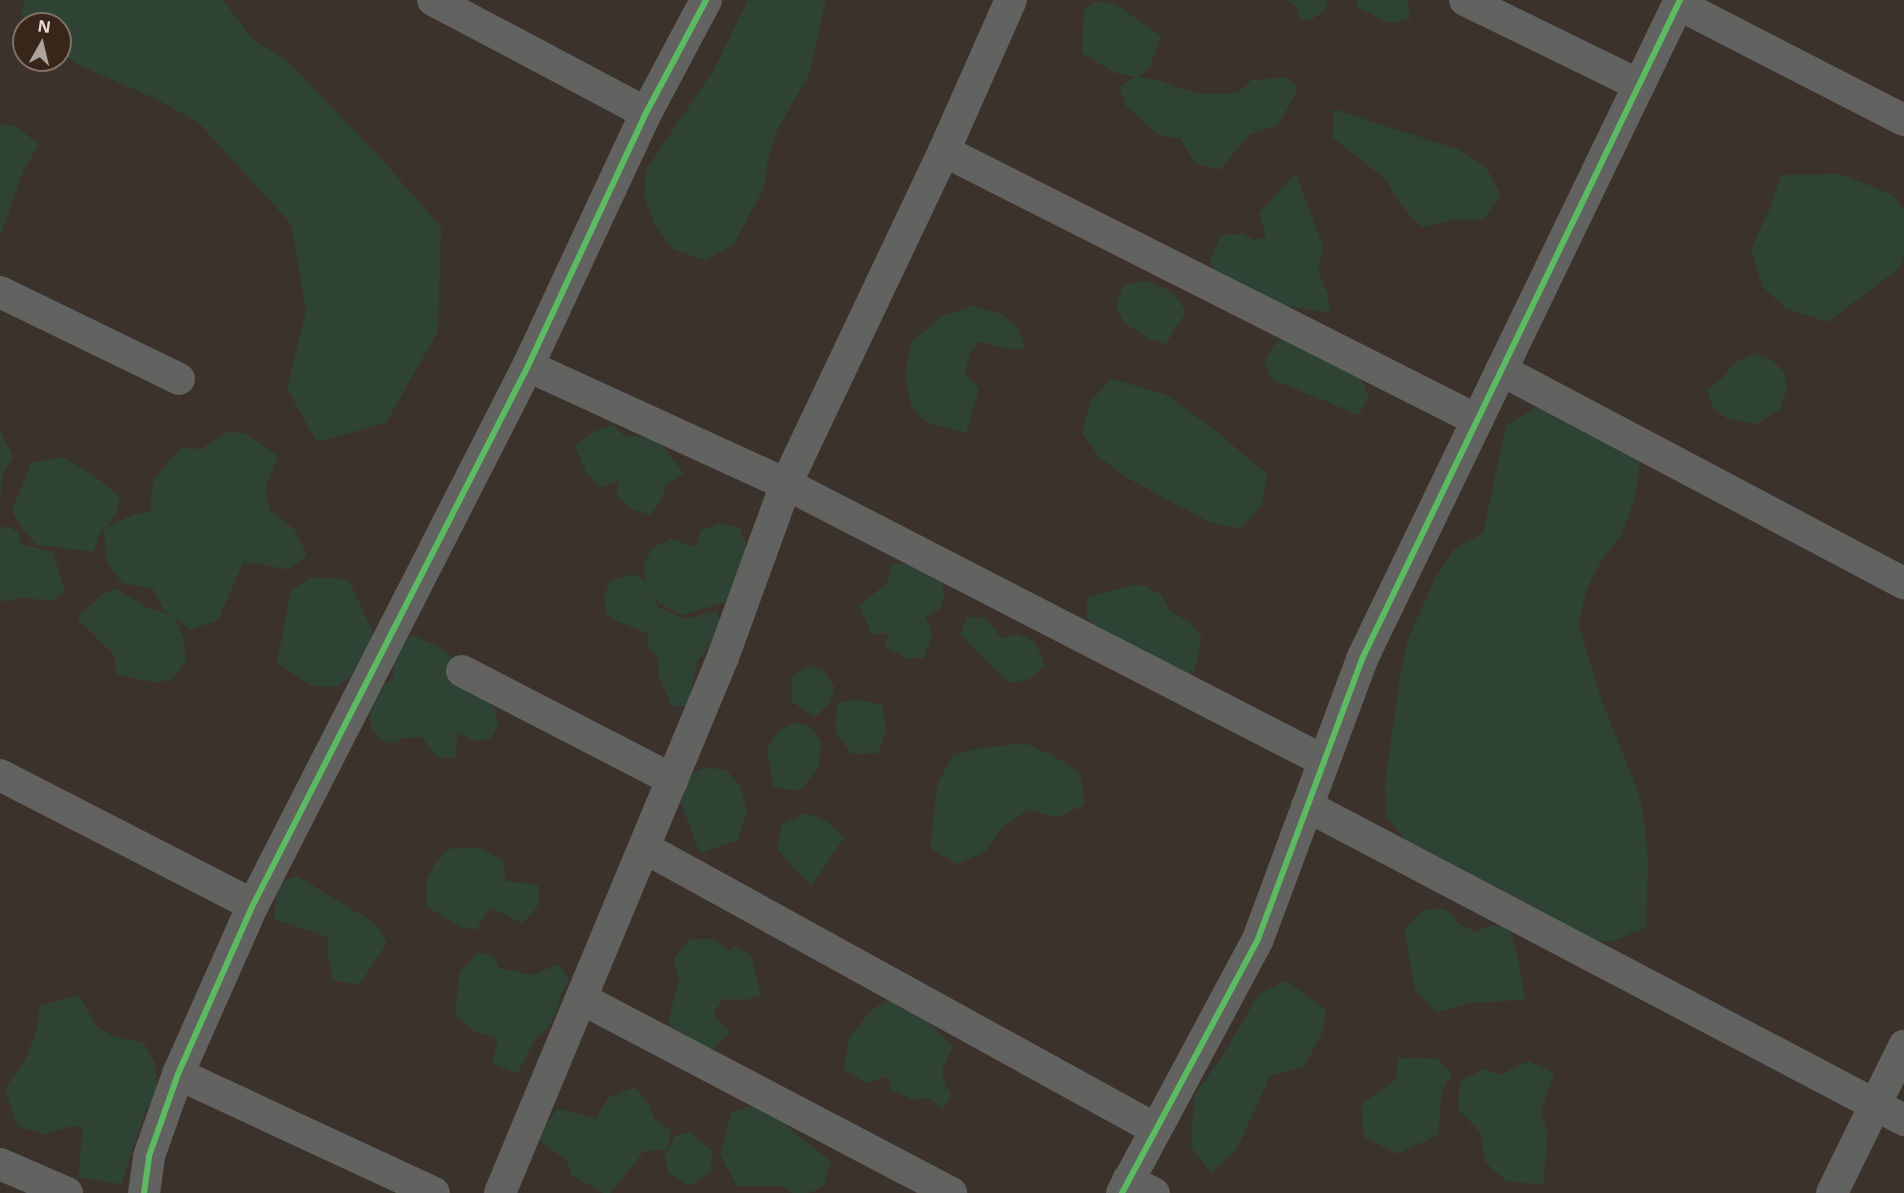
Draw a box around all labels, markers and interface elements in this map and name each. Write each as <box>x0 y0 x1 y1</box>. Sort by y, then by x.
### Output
north arrow <box>12 12 72 72</box>
text: N <box>36 14 52 38</box>

